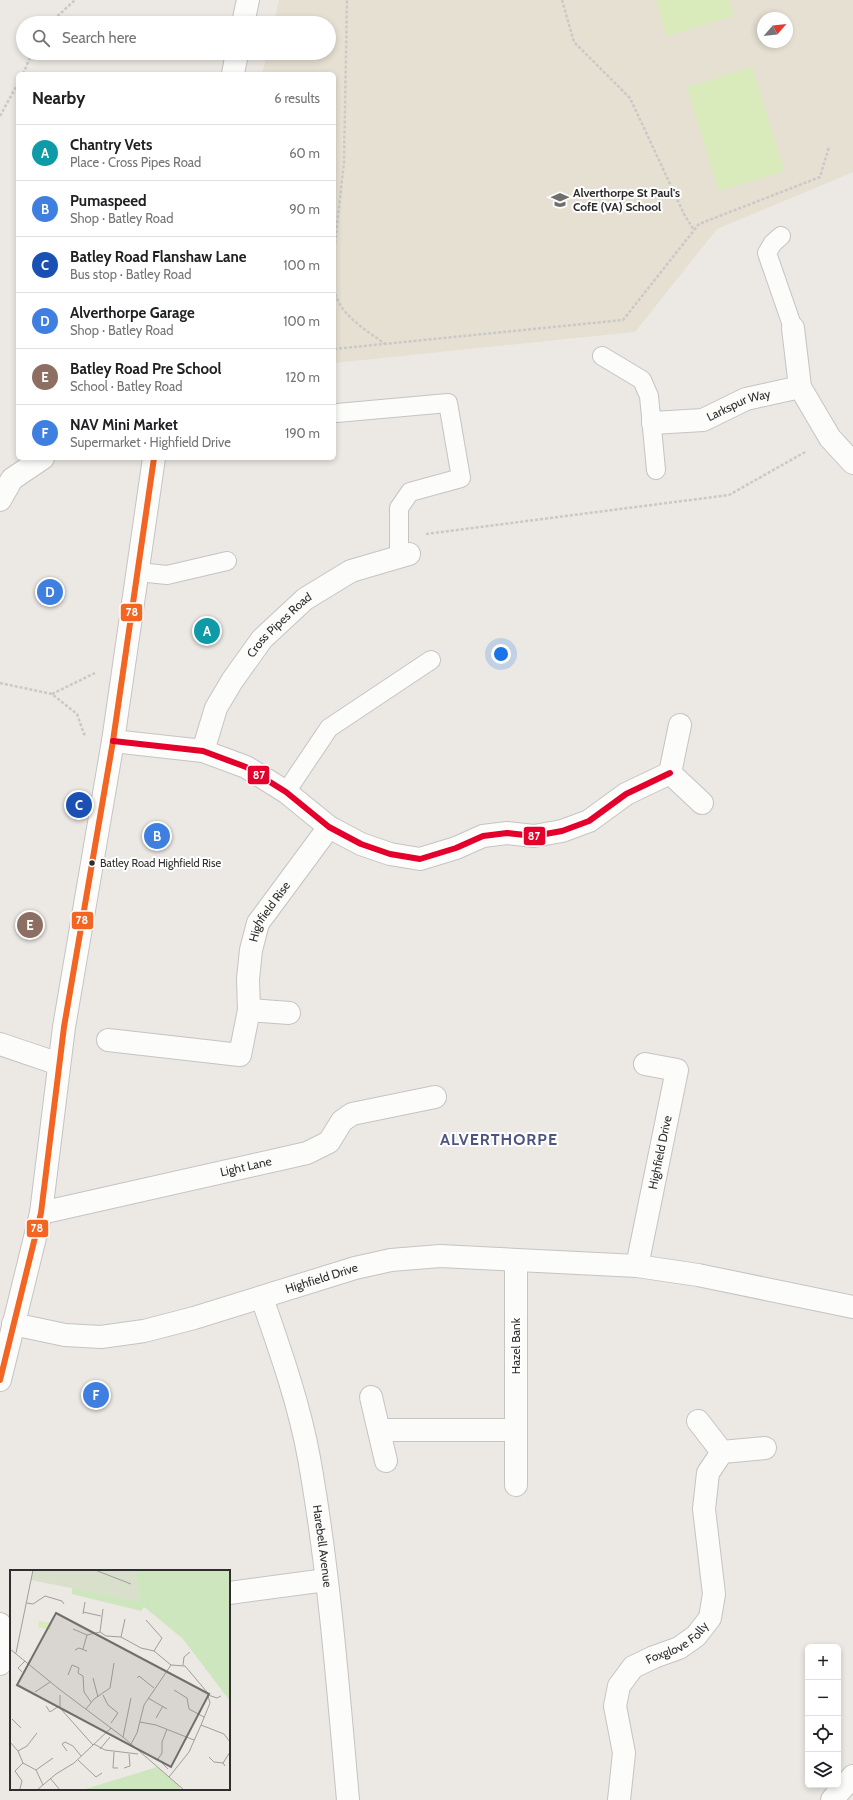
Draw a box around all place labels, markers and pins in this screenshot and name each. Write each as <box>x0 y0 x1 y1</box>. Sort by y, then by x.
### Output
place label: Alverthorpe St Paul's CofE (VA) School <box>573 185 680 214</box>
school or university icon: Alverthorpe St Paul's CofE (VA) School <box>550 190 570 210</box>
pin: D <box>37 577 63 607</box>
pin: A <box>194 616 220 646</box>
pin: C <box>66 790 92 820</box>
pin: B <box>144 821 170 851</box>
place label: Batley Road Highfield Rise <box>100 856 221 870</box>
marker: Batley Road Highfield Rise <box>87 858 97 868</box>
pin: E <box>17 910 43 940</box>
pin: F <box>83 1380 109 1410</box>

